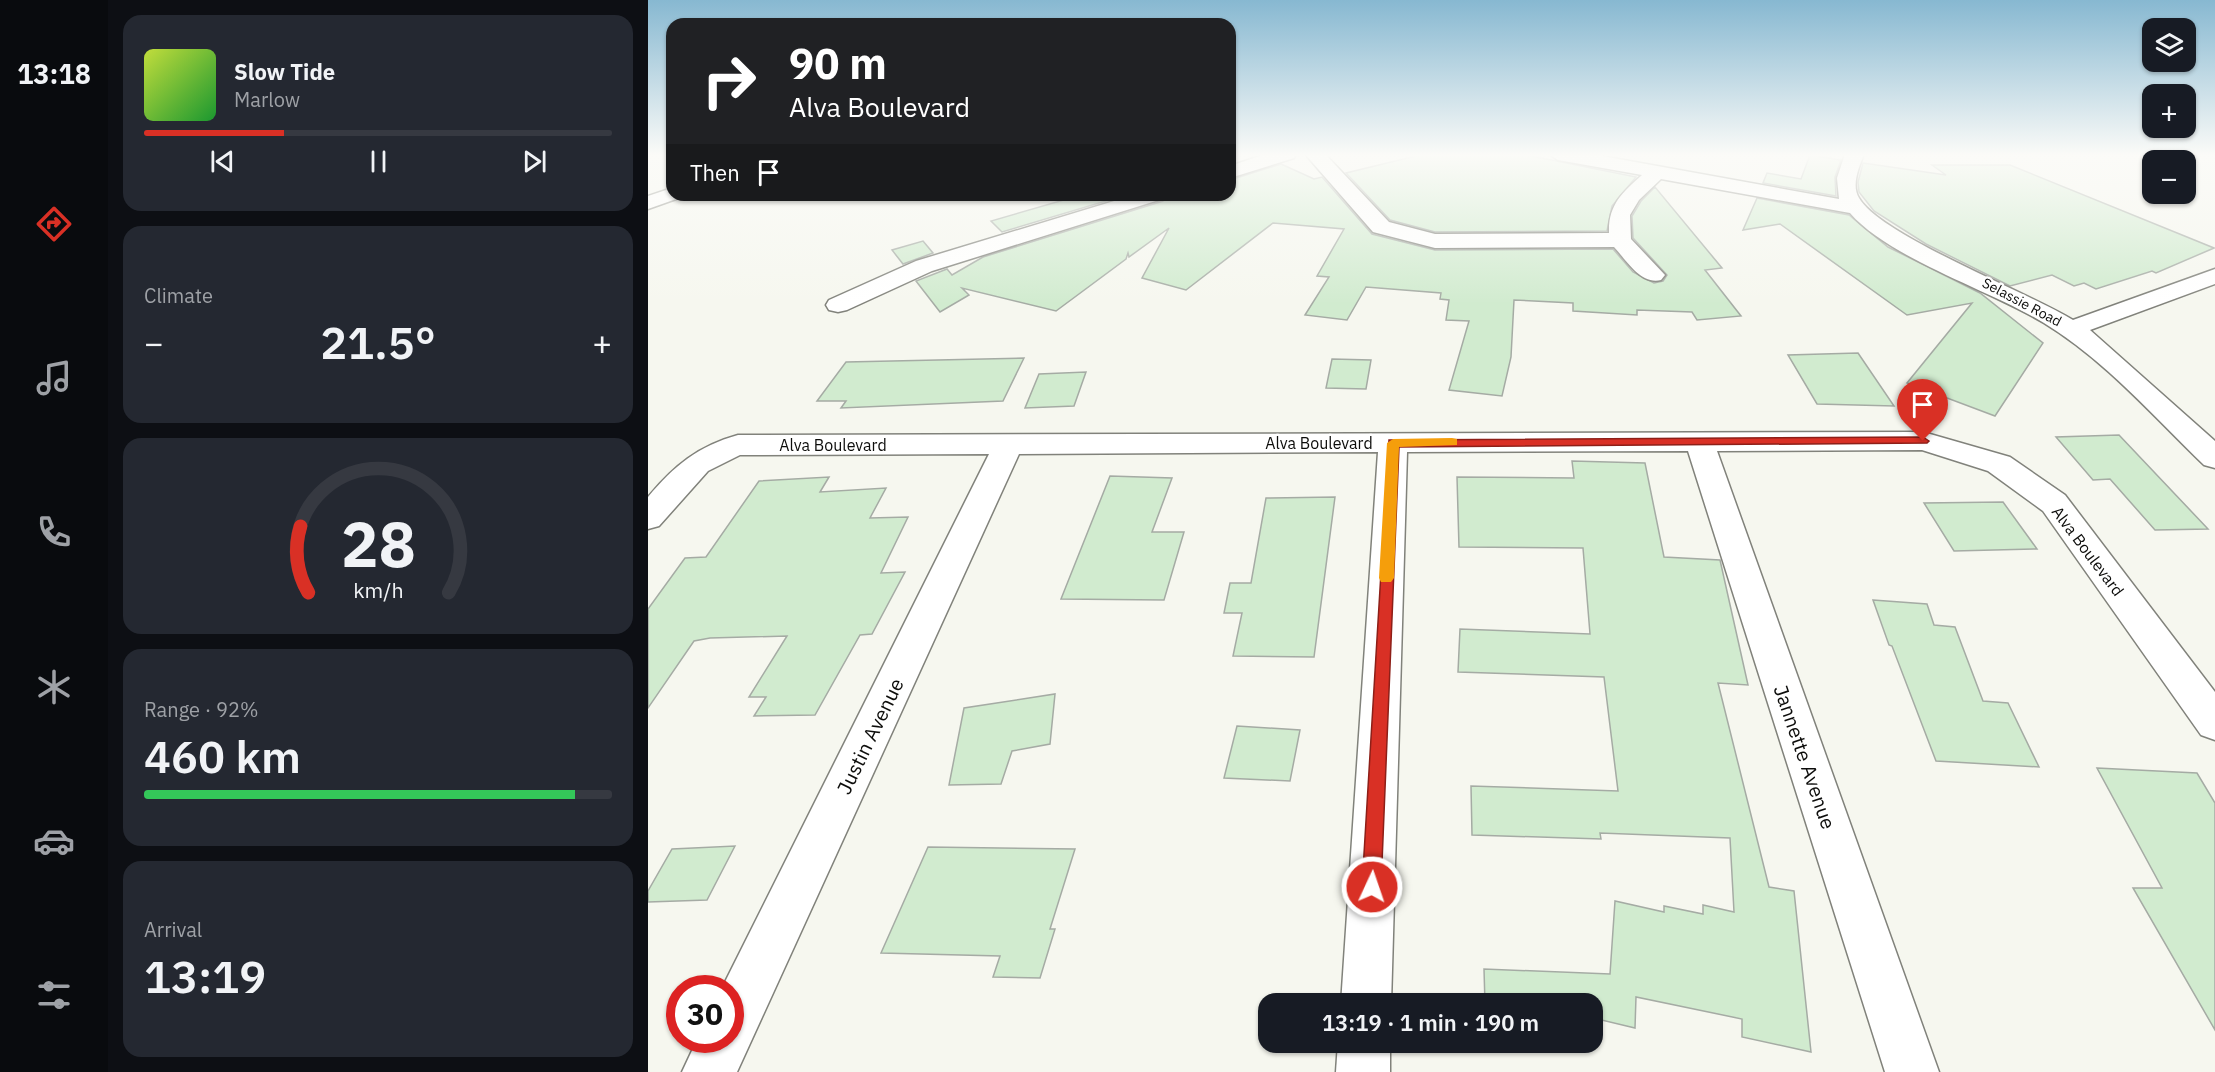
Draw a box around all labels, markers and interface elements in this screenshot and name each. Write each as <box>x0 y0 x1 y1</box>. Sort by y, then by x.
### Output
map controls <box>2142 18 2196 204</box>
button: layers <box>2142 18 2196 72</box>
text: 90 m <box>789 36 887 91</box>
icon: right <box>690 42 768 120</box>
text: 13:18 <box>17 56 91 91</box>
text: Slow Tide <box>234 57 335 86</box>
button: + <box>2142 84 2196 138</box>
text: Marlow <box>234 86 300 113</box>
text: Alva Boulevard <box>789 89 970 124</box>
icon: previous <box>206 145 239 178</box>
icon: pause <box>362 145 395 178</box>
icon: next <box>518 145 551 178</box>
button: − <box>2142 150 2196 204</box>
icon: arrive <box>752 156 785 189</box>
text: Then <box>690 158 740 187</box>
icon: directions <box>33 203 75 245</box>
street label: Selassie Road <box>1979 274 2065 330</box>
text: Climate <box>144 282 213 309</box>
text: 21.5° <box>320 313 436 371</box>
text: − <box>144 321 164 364</box>
text: + <box>592 321 612 364</box>
icon: music <box>33 357 75 399</box>
pin <box>1897 379 1948 441</box>
icon: arrive <box>1906 388 1939 421</box>
street label: Alva Boulevard <box>1265 433 1373 453</box>
street label: Alva Boulevard <box>779 435 887 455</box>
street label: Alva Boulevard <box>2048 502 2128 600</box>
text: 28 <box>341 503 415 584</box>
icon: phone <box>33 511 75 553</box>
text: km/h <box>353 576 403 604</box>
icon: climate <box>33 666 75 708</box>
street label: Justin Avenue <box>830 673 910 799</box>
street label: Jannette Avenue <box>1768 681 1842 833</box>
text: Range · 92% <box>144 696 259 723</box>
text: 460 km <box>144 727 301 785</box>
icon: car <box>33 820 75 862</box>
position arrow <box>1340 855 1404 919</box>
text: Arrival <box>144 916 202 943</box>
text: 13:19 <box>144 947 266 1005</box>
icon: filters <box>33 974 75 1016</box>
speed limit sign: 30 <box>666 975 744 1053</box>
text: 13:19 · 1 min · 190 m <box>1322 1008 1539 1037</box>

